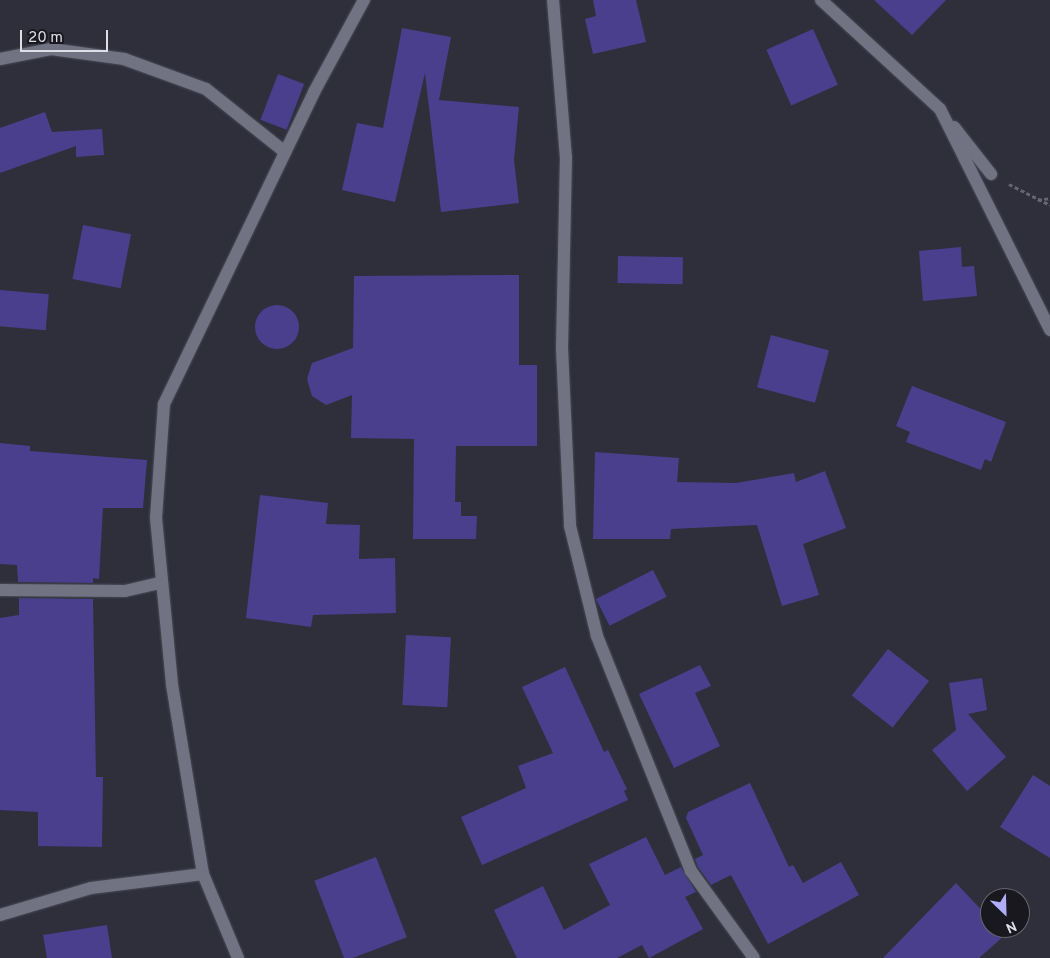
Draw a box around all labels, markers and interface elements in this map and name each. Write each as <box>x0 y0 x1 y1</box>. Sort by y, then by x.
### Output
scale bar <box>22 20 110 52</box>
text: 20 m <box>28 29 63 48</box>
north arrow <box>980 888 1030 938</box>
text: N <box>1003 916 1019 936</box>

